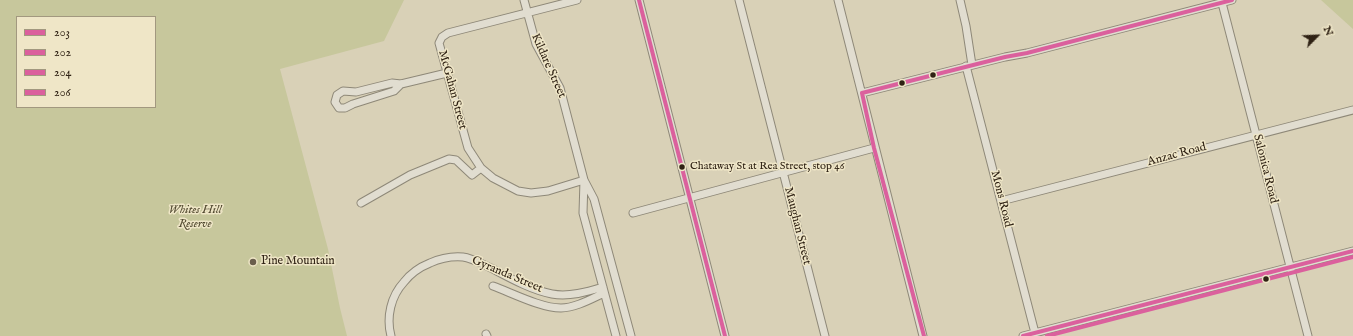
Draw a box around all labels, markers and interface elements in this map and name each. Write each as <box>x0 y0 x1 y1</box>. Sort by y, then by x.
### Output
legend <box>16 16 156 108</box>
north arrow <box>1297 16 1337 56</box>
text: N <box>1320 24 1336 38</box>
text: 203 <box>54 25 70 40</box>
street label: Kildare Street <box>527 32 569 100</box>
text: 202 <box>54 45 71 60</box>
street label: McGahan Street <box>435 49 469 131</box>
text: 204 <box>54 65 71 80</box>
unlabelled marker <box>928 70 938 80</box>
unlabelled marker <box>897 78 907 88</box>
text: 206 <box>54 85 71 100</box>
street label: Salonica Road <box>1249 133 1281 205</box>
street label: Anzac Road <box>1146 140 1208 170</box>
place label: Chataway St at Rea Street, stop 46 <box>690 160 844 174</box>
marker: Chataway St at Rea Street, stop 46 <box>677 162 687 172</box>
street label: Mons Road <box>987 169 1015 229</box>
street label: Maughan Street <box>780 186 814 266</box>
park label: Whites Hill Reserve <box>168 204 222 232</box>
street label: Gyranda Street <box>469 254 545 296</box>
place label: Pine Mountain <box>261 255 335 269</box>
marker: Pine Mountain <box>248 257 258 267</box>
unlabelled marker <box>1261 274 1271 284</box>

